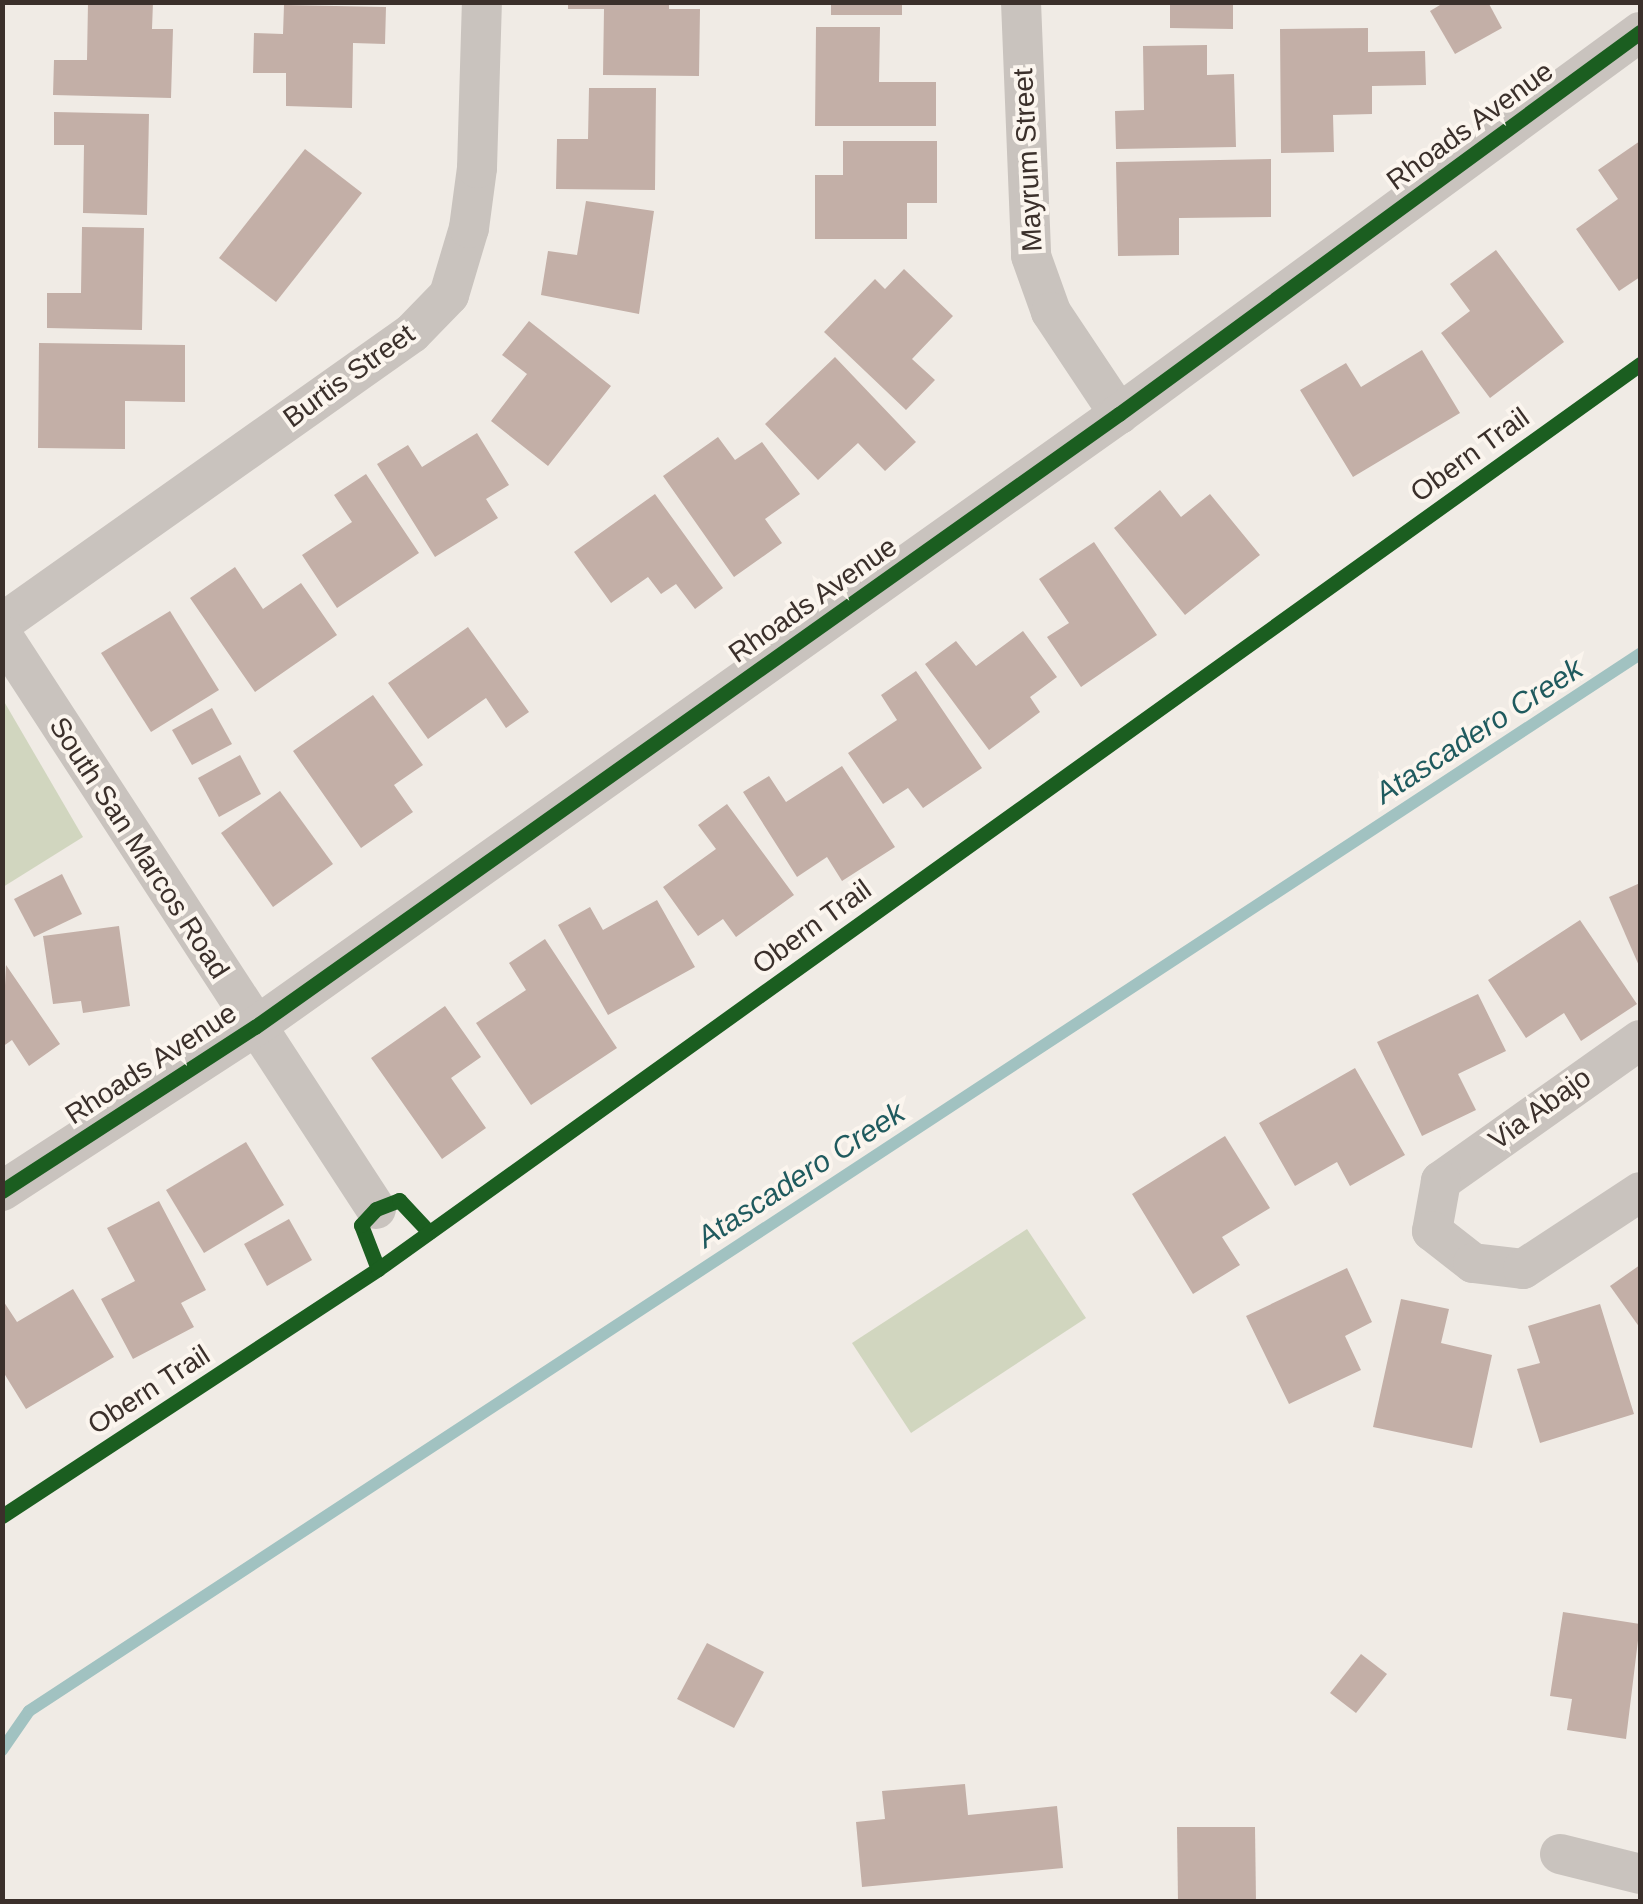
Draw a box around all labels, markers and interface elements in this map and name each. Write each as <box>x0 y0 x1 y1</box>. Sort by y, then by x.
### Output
street label: Rhoads Avenue <box>1380 54 1560 198</box>
street label: Mayrum Street <box>1006 67 1050 253</box>
street label: Burtis Street <box>277 317 421 435</box>
street label: Obern Trail <box>1404 401 1536 509</box>
street label: Rhoads Avenue <box>722 529 904 671</box>
water label: Atascadero Creek <box>1369 651 1589 811</box>
street label: South San Marcos Road <box>42 711 236 985</box>
street label: Obern Trail <box>746 873 878 981</box>
street label: Rhoads Avenue <box>59 996 243 1132</box>
street label: Via Abajo <box>1482 1060 1598 1158</box>
water label: Atascadero Creek <box>691 1095 911 1255</box>
street label: Obern Trail <box>82 1338 216 1442</box>

